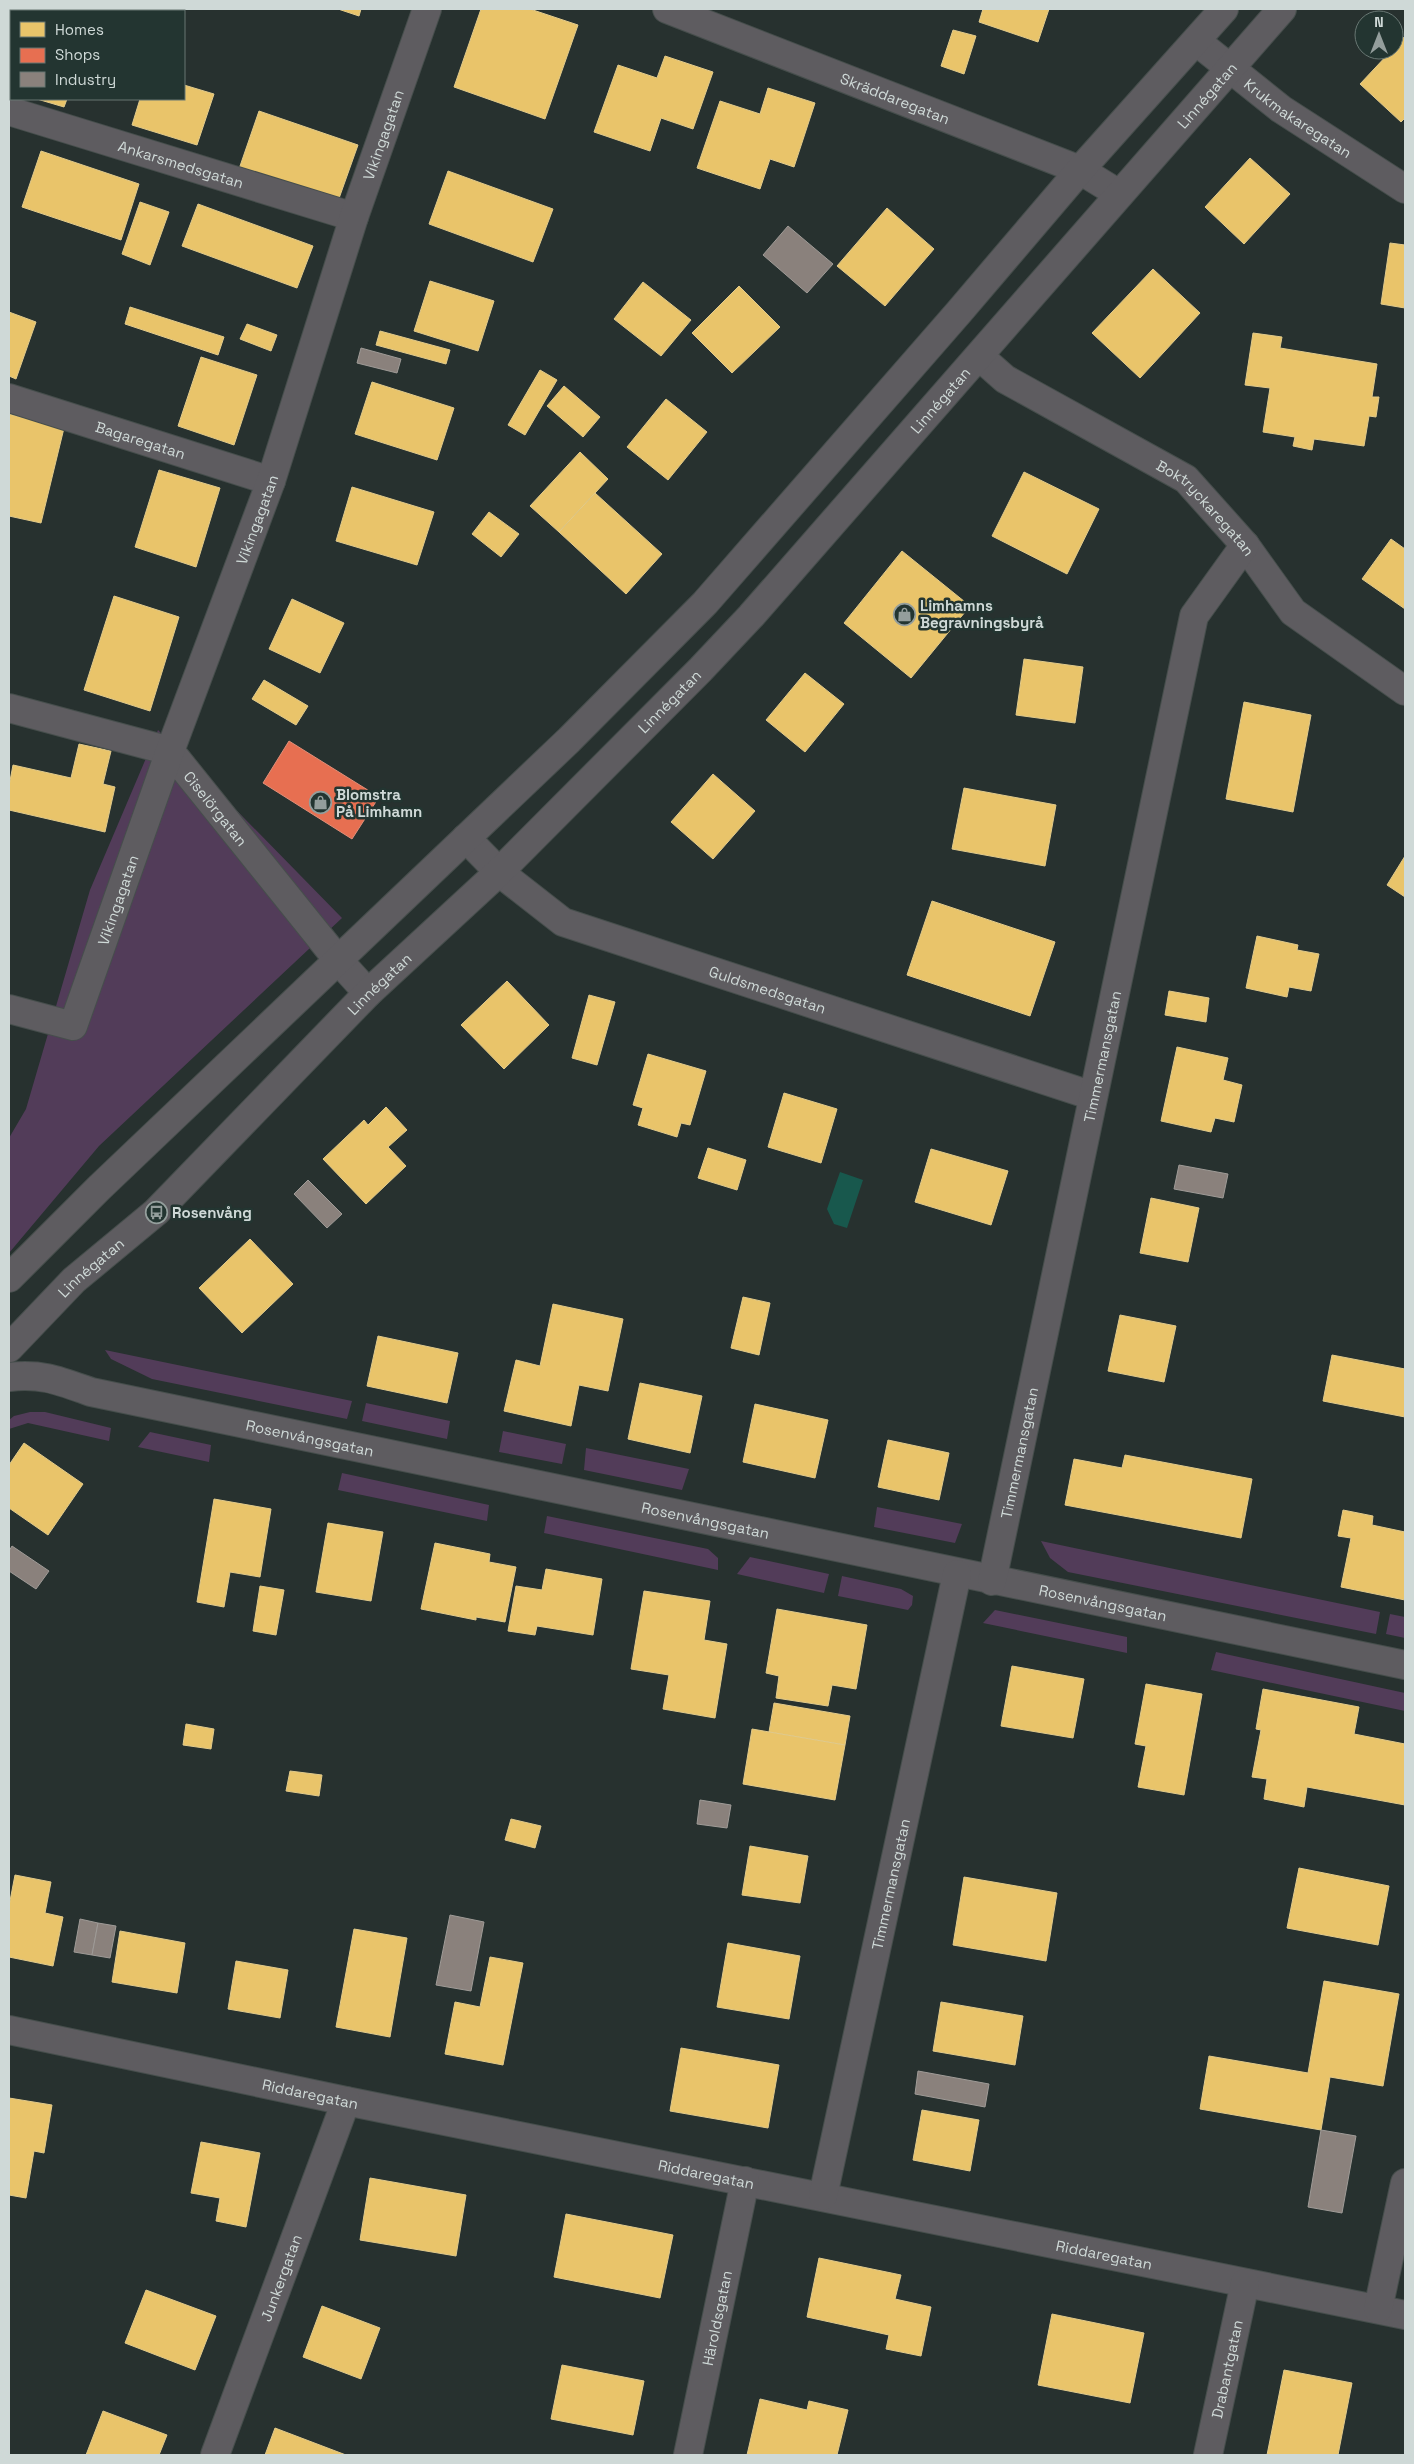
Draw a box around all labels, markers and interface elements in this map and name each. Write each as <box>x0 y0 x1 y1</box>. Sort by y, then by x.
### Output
legend <box>10 10 185 100</box>
north arrow <box>1354 10 1404 60</box>
text: N <box>1374 13 1384 31</box>
text: Homes <box>55 20 104 39</box>
text: Shops <box>55 45 100 64</box>
street label: Linnégatan <box>1173 58 1241 132</box>
street label: Skräddaregatan <box>838 68 953 128</box>
text: Industry <box>55 70 116 89</box>
street label: Krukmakaregatan <box>1240 74 1356 162</box>
street label: Vikingagatan <box>358 87 407 182</box>
street label: Ankarsmedsgatan <box>116 136 246 192</box>
street label: Linnégatan <box>906 363 974 437</box>
street label: Bagaregatan <box>93 417 188 463</box>
street label: Boktryckaregatan <box>1153 455 1259 559</box>
street label: Vikingagatan <box>231 472 282 567</box>
place label: Limhamns Begravningsbyrå <box>920 596 1044 632</box>
shop icon: Limhamns Begravningsbyrå <box>892 602 916 626</box>
street label: Linnégatan <box>634 665 705 737</box>
street label: Ciselörgatan <box>180 767 252 850</box>
place label: Blomstra På Limhamn <box>336 785 422 821</box>
shop icon: Blomstra På Limhamn <box>308 791 332 815</box>
street label: Vikingagatan <box>93 852 142 948</box>
street label: Linnégatan <box>343 948 415 1018</box>
street label: Guldsmedsgatan <box>707 961 829 1017</box>
street label: Timmermansgatan <box>1079 989 1125 1124</box>
bus stop icon: Rosenvång <box>144 1200 168 1224</box>
place label: Rosenvång <box>172 1203 252 1222</box>
street label: Linnégatan <box>53 1233 128 1301</box>
street label: Timmermansgatan <box>996 1385 1042 1520</box>
street label: Rosenvångsgatan <box>244 1415 376 1460</box>
street label: Rosenvångsgatan <box>640 1497 771 1542</box>
street label: Rosenvångsgatan <box>1037 1580 1169 1625</box>
street label: Timmermansgatan <box>867 1817 914 1952</box>
street label: Riddaregatan <box>261 2074 360 2113</box>
street label: Riddaregatan <box>656 2155 756 2193</box>
street label: Junkergatan <box>256 2232 305 2324</box>
street label: Riddaregatan <box>1054 2235 1154 2273</box>
street label: Häroldsgatan <box>697 2269 736 2367</box>
street label: Drabantgatan <box>1207 2318 1246 2420</box>

